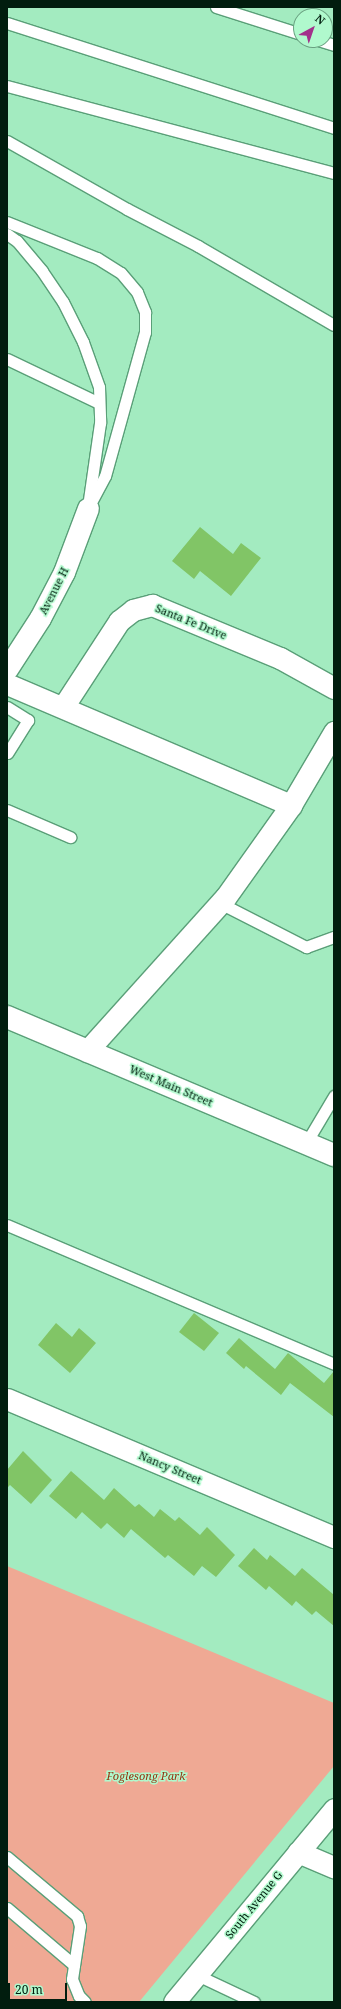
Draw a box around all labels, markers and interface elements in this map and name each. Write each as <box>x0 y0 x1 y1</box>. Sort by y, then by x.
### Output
north arrow <box>293 8 333 48</box>
text: N <box>312 11 329 28</box>
street label: Avenue H <box>37 565 71 617</box>
street label: Santa Fe Drive <box>153 602 229 642</box>
street label: West Main Street <box>127 1063 215 1109</box>
street label: Nancy Street <box>137 1449 203 1487</box>
park label: Foglesong Park <box>107 1769 185 1783</box>
street label: South Avenue G <box>223 1869 285 1941</box>
scale bar <box>10 1975 69 2001</box>
text: 20 m <box>15 1981 43 1998</box>

